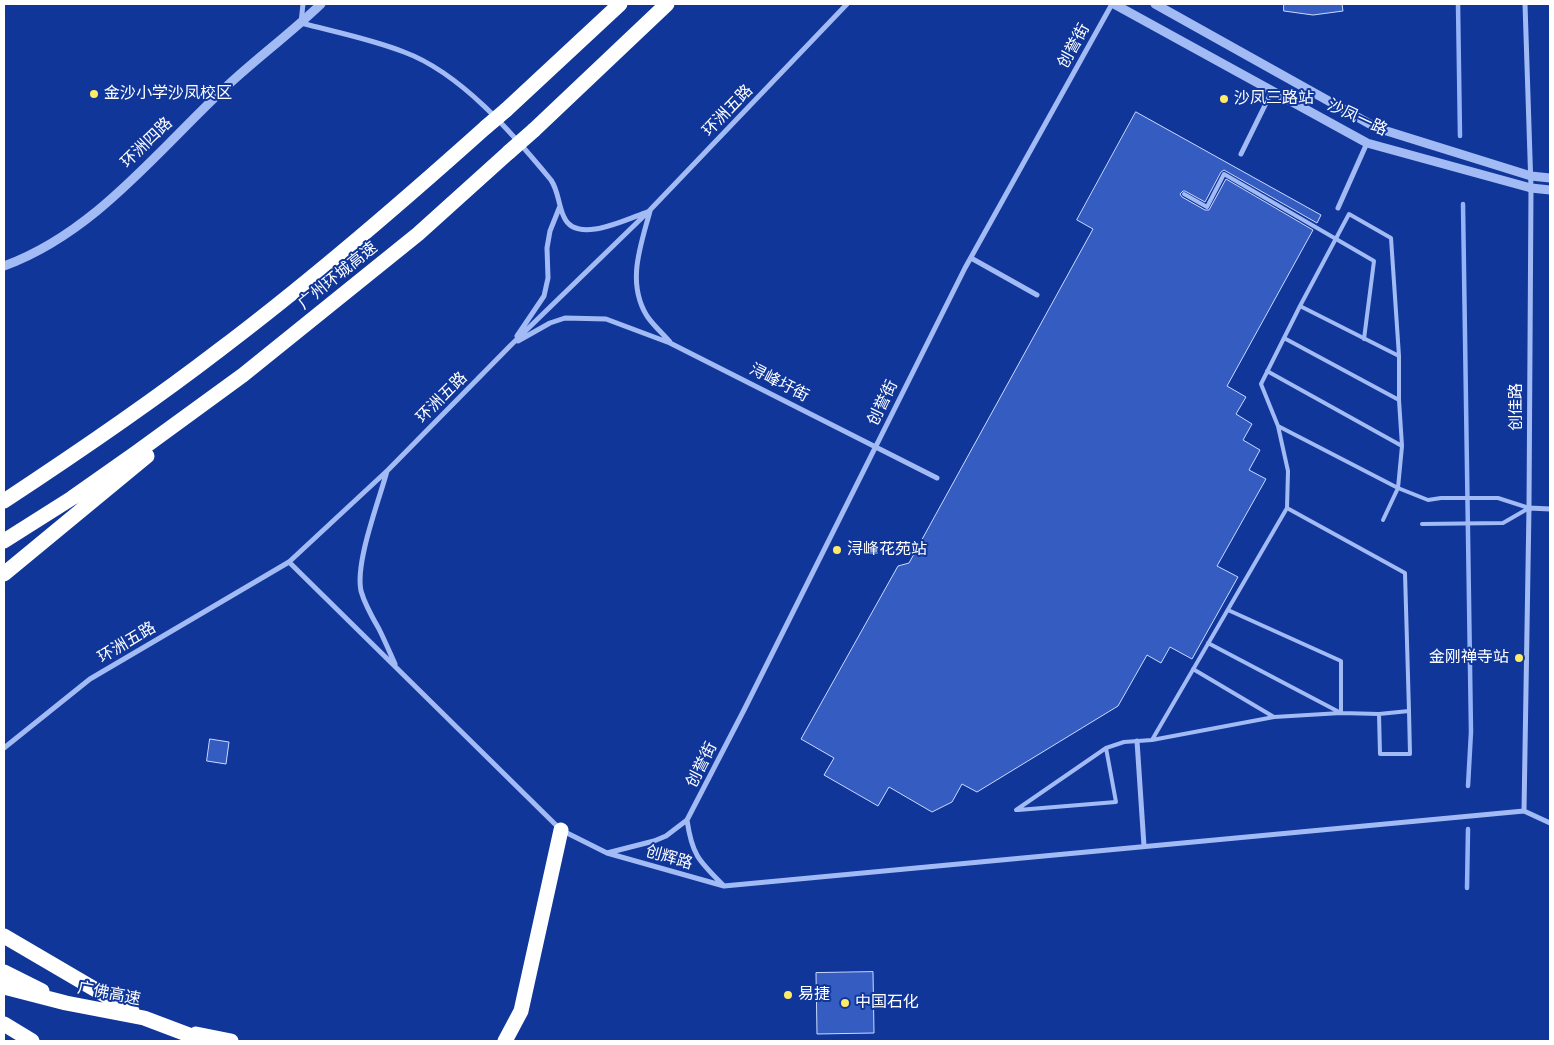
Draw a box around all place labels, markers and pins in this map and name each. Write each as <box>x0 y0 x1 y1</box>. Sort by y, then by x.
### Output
place label: 金沙小学沙凤校区 <box>104 84 232 104</box>
marker: 金沙小学沙凤校区 <box>88 88 100 100</box>
place label: 沙凤三路站 <box>1234 89 1314 109</box>
marker: 沙凤三路站 <box>1218 93 1230 105</box>
place label: 浔峰花苑站 <box>847 540 927 560</box>
marker: 浔峰花苑站 <box>831 544 843 556</box>
place label: 金刚禅寺站 <box>1429 648 1509 668</box>
marker: 金刚禅寺站 <box>1513 652 1525 664</box>
place label: 易捷 <box>798 985 830 1005</box>
marker: 易捷 <box>782 989 794 1001</box>
place label: 中国石化 <box>855 993 919 1013</box>
marker: 中国石化 <box>839 997 851 1009</box>

